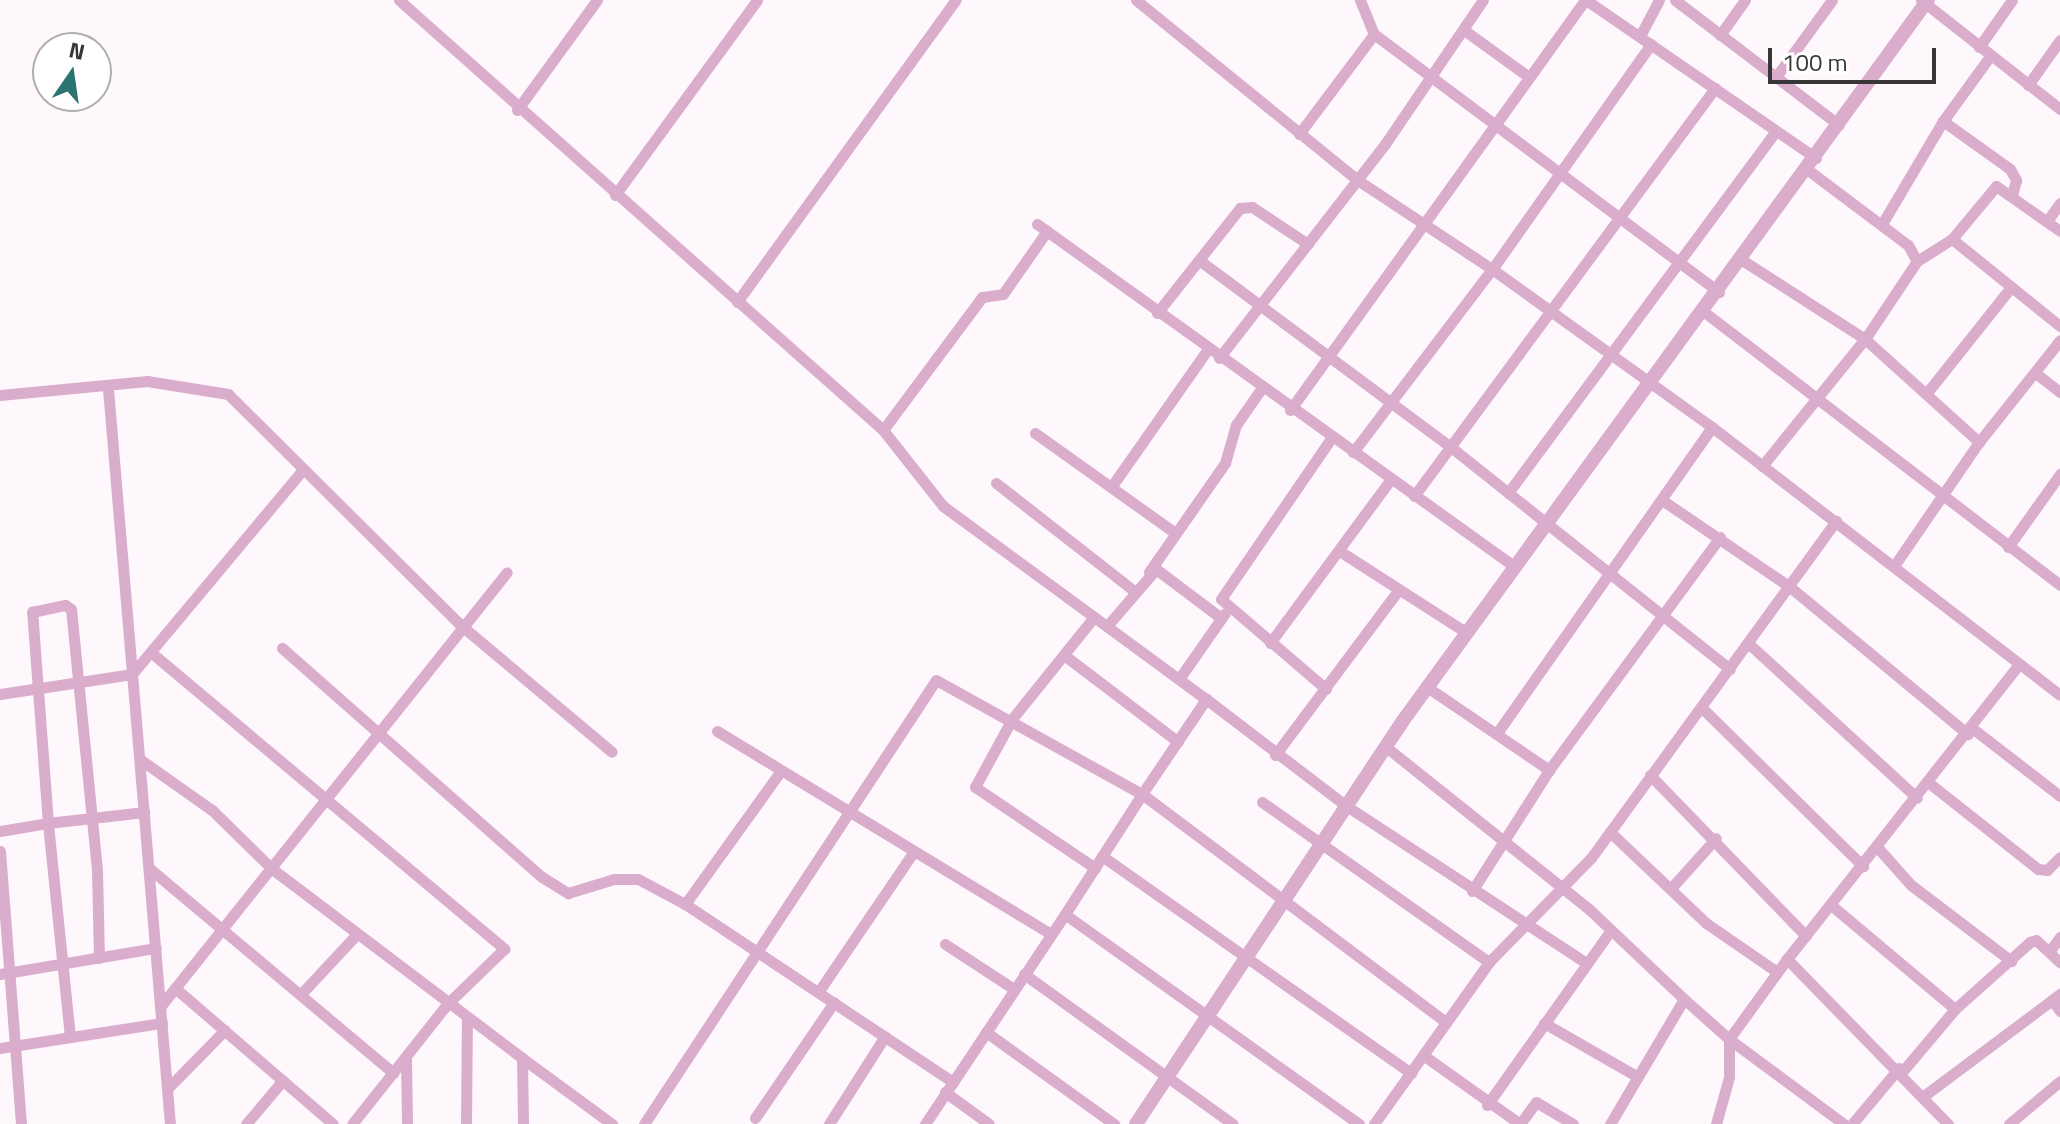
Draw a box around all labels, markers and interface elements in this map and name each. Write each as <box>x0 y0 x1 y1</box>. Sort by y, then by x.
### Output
north arrow <box>32 32 112 112</box>
text: N <box>66 32 88 69</box>
scale bar <box>1772 32 1940 82</box>
text: 100 m <box>1782 44 1848 80</box>

